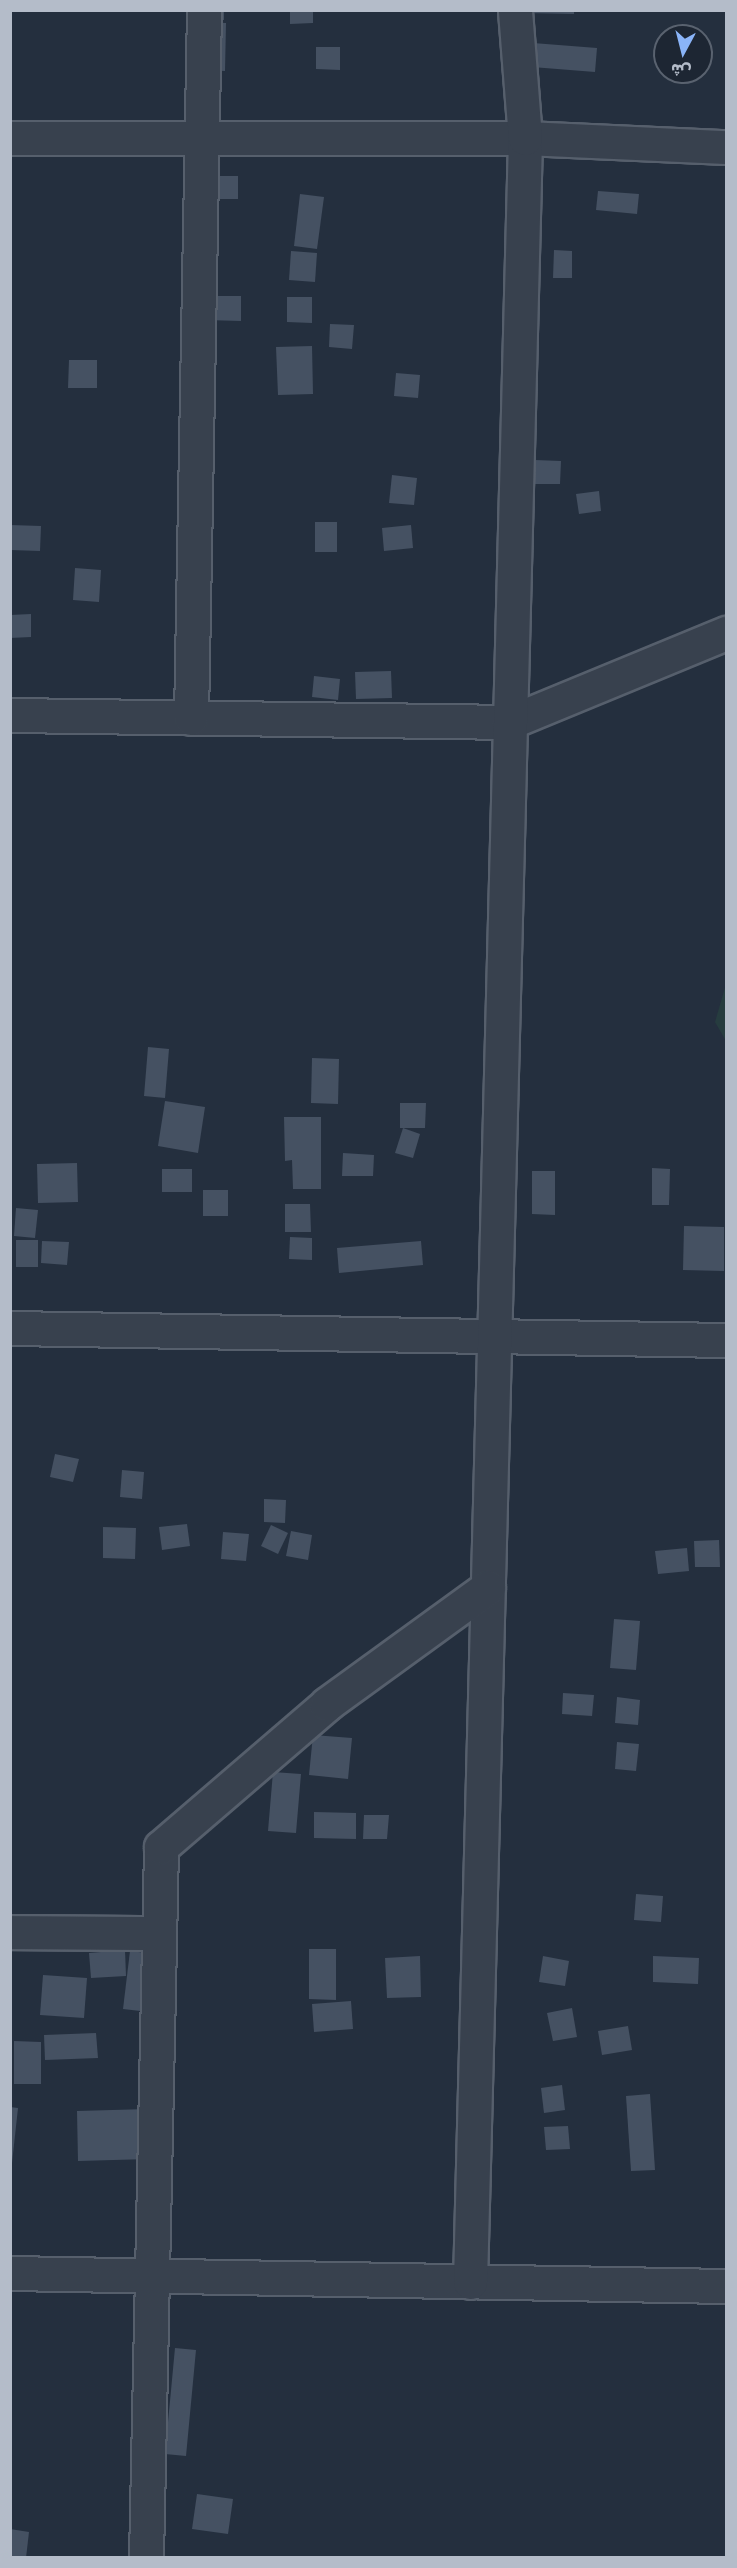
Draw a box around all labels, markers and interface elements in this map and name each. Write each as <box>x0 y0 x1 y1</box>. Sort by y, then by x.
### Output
north arrow <box>653 24 713 84</box>
text: ش <box>670 60 692 81</box>

